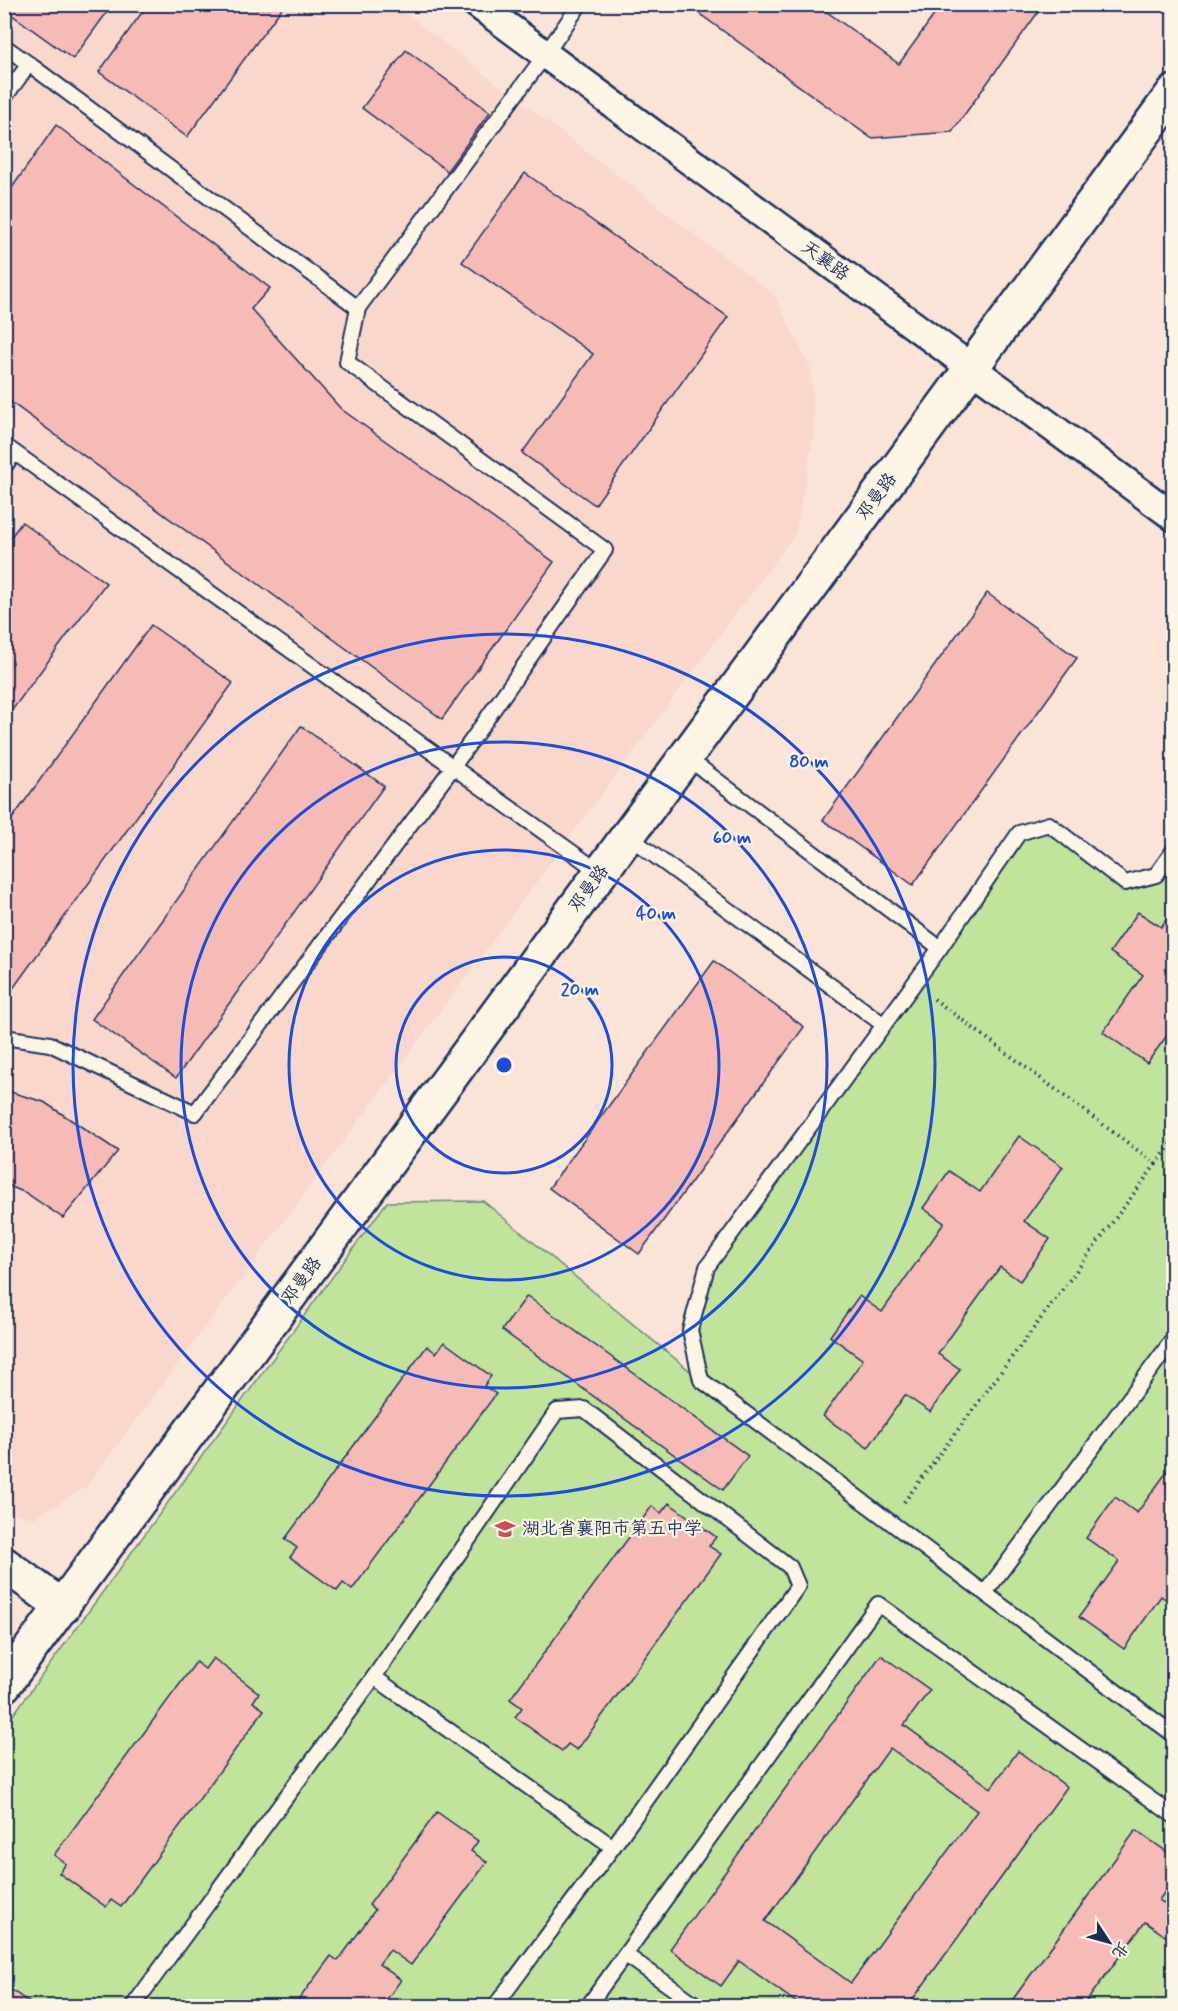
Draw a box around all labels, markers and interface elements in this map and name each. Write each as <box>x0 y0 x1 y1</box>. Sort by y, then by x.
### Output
street label: 天襄路 <box>796 235 854 287</box>
street label: 邓曼路 <box>851 468 903 526</box>
text: 80 m <box>789 750 829 774</box>
text: 60 m <box>713 826 751 850</box>
street label: 邓曼路 <box>563 860 615 918</box>
text: 40 m <box>636 902 676 926</box>
text: 20 m <box>561 978 599 1002</box>
centre of rings <box>494 1055 514 1075</box>
street label: 邓曼路 <box>276 1252 328 1310</box>
school or university icon: 湖北省襄阳市第五中学 <box>493 1517 517 1541</box>
place label: 湖北省襄阳市第五中学 <box>522 1517 702 1541</box>
north arrow <box>1079 1912 1139 1972</box>
text: 北 <box>1107 1937 1133 1963</box>

